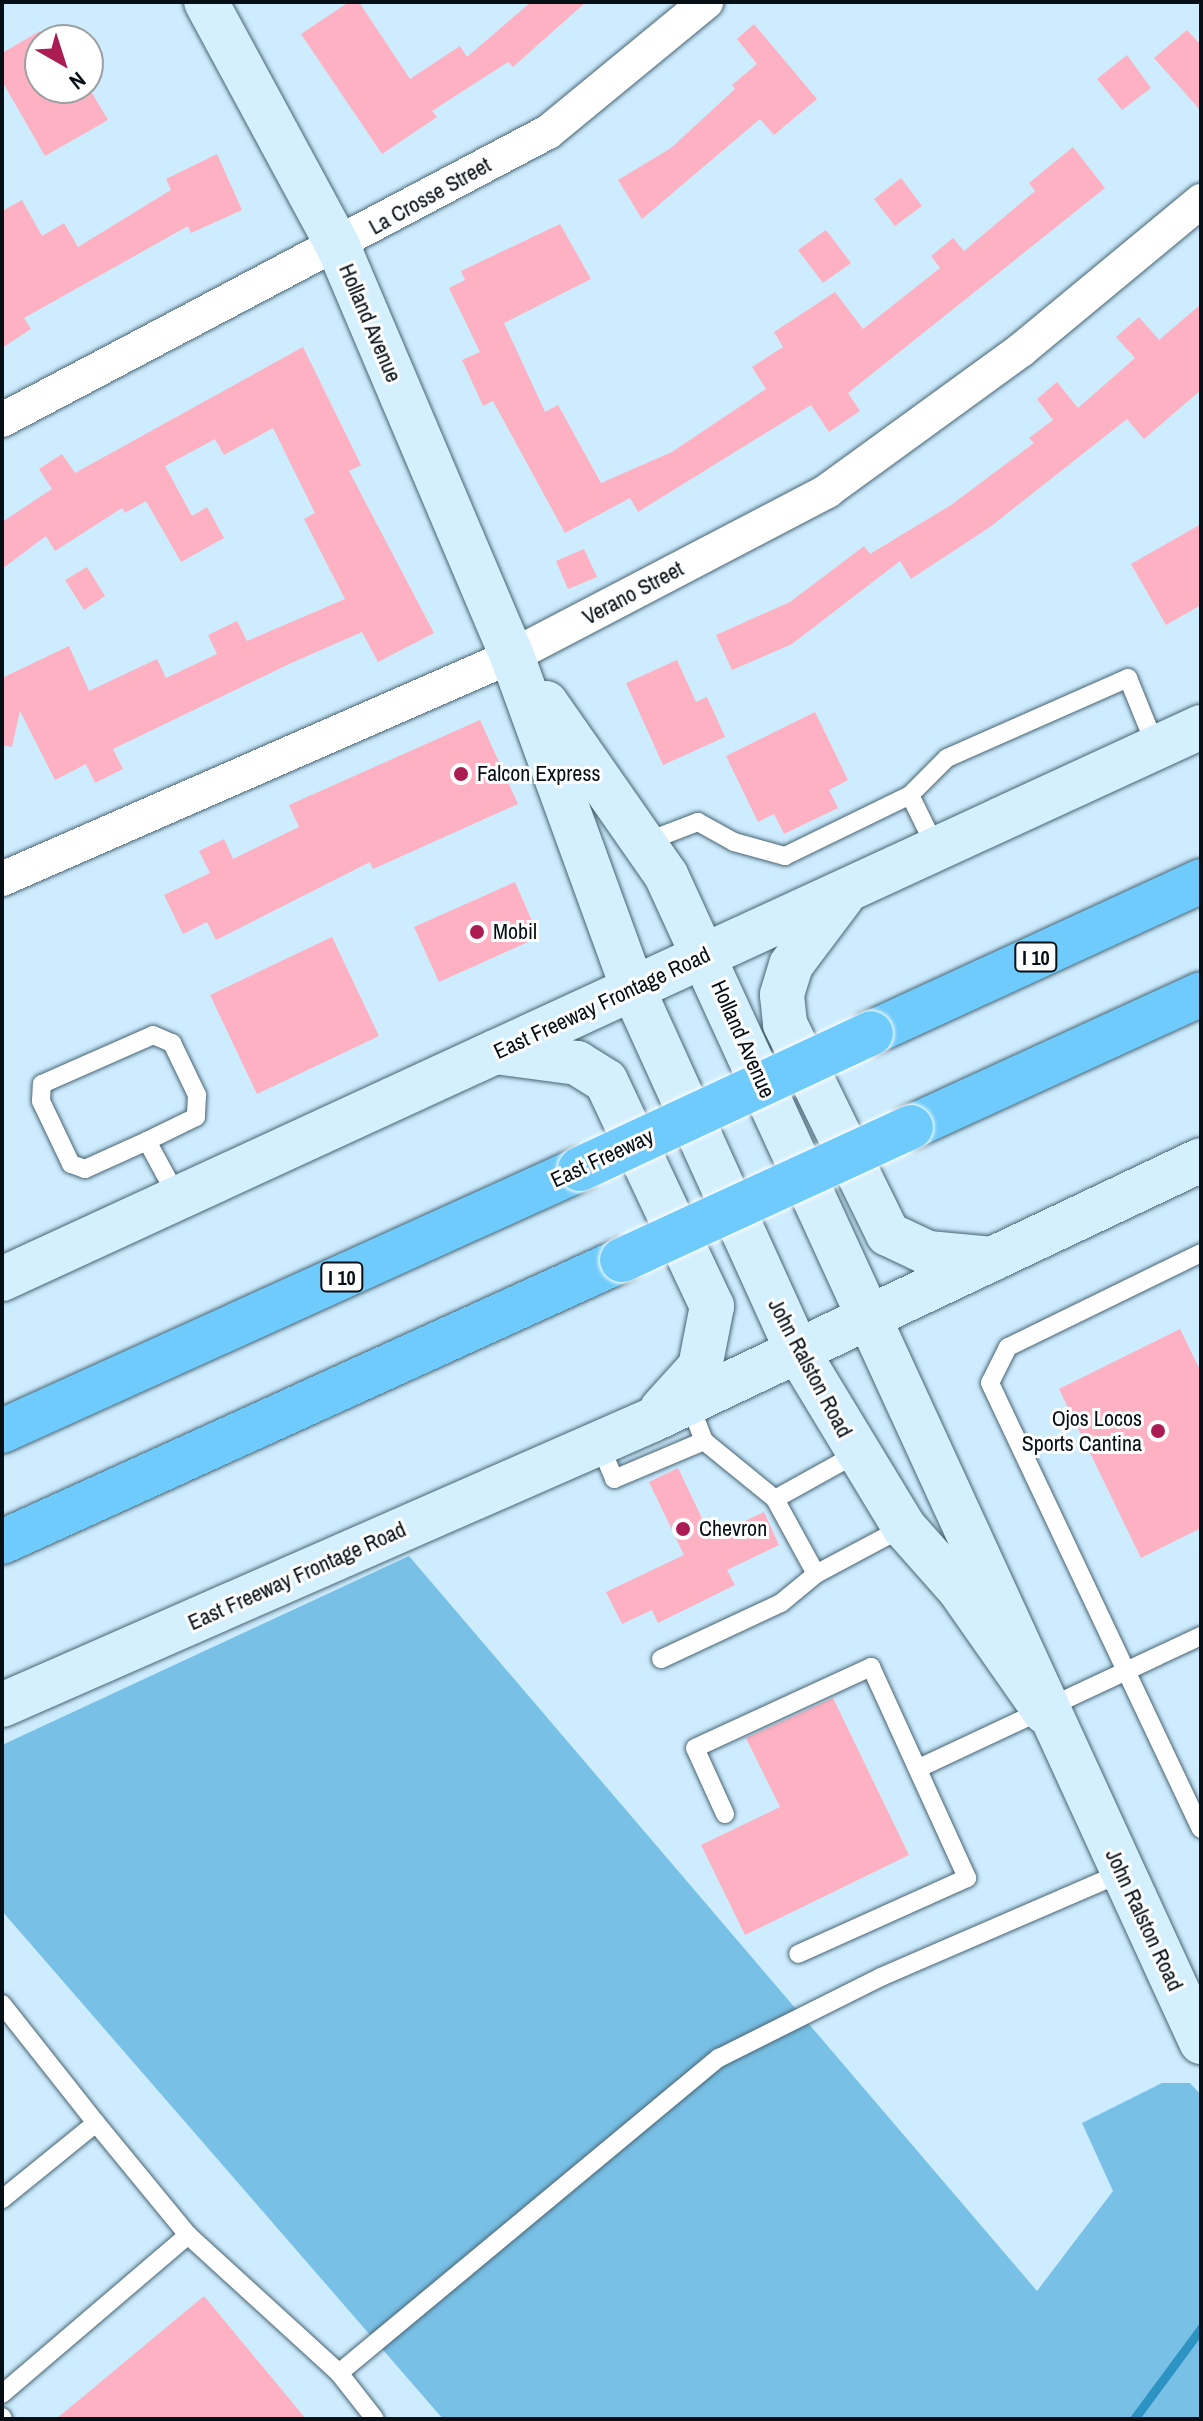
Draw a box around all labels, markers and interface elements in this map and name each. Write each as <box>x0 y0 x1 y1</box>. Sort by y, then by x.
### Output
north arrow <box>24 24 104 104</box>
text: N <box>63 65 92 97</box>
street label: La Crosse Street <box>364 152 496 240</box>
street label: Holland Avenue <box>333 259 407 387</box>
street label: Verano Street <box>578 555 688 631</box>
place label: Falcon Express <box>477 761 600 787</box>
marker: Falcon Express <box>452 765 470 783</box>
place label: Mobil <box>493 919 537 945</box>
marker: Mobil <box>468 923 486 941</box>
street label: East Freeway Frontage Road <box>490 941 714 1065</box>
road number: I 10 <box>1014 941 1058 973</box>
street label: Holland Avenue <box>705 976 781 1102</box>
street label: East Freeway <box>546 1123 658 1193</box>
road number: I 10 <box>320 1261 364 1293</box>
street label: John Ralston Road <box>762 1294 858 1442</box>
place label: Ojos Locos Sports Cantina <box>1022 1405 1142 1456</box>
marker: Ojos Locos Sports Cantina <box>1149 1422 1167 1440</box>
street label: East Freeway Frontage Road <box>184 1516 410 1636</box>
place label: Chevron <box>699 1516 767 1542</box>
marker: Chevron <box>674 1520 692 1538</box>
street label: John Ralston Road <box>1100 1845 1188 1995</box>

